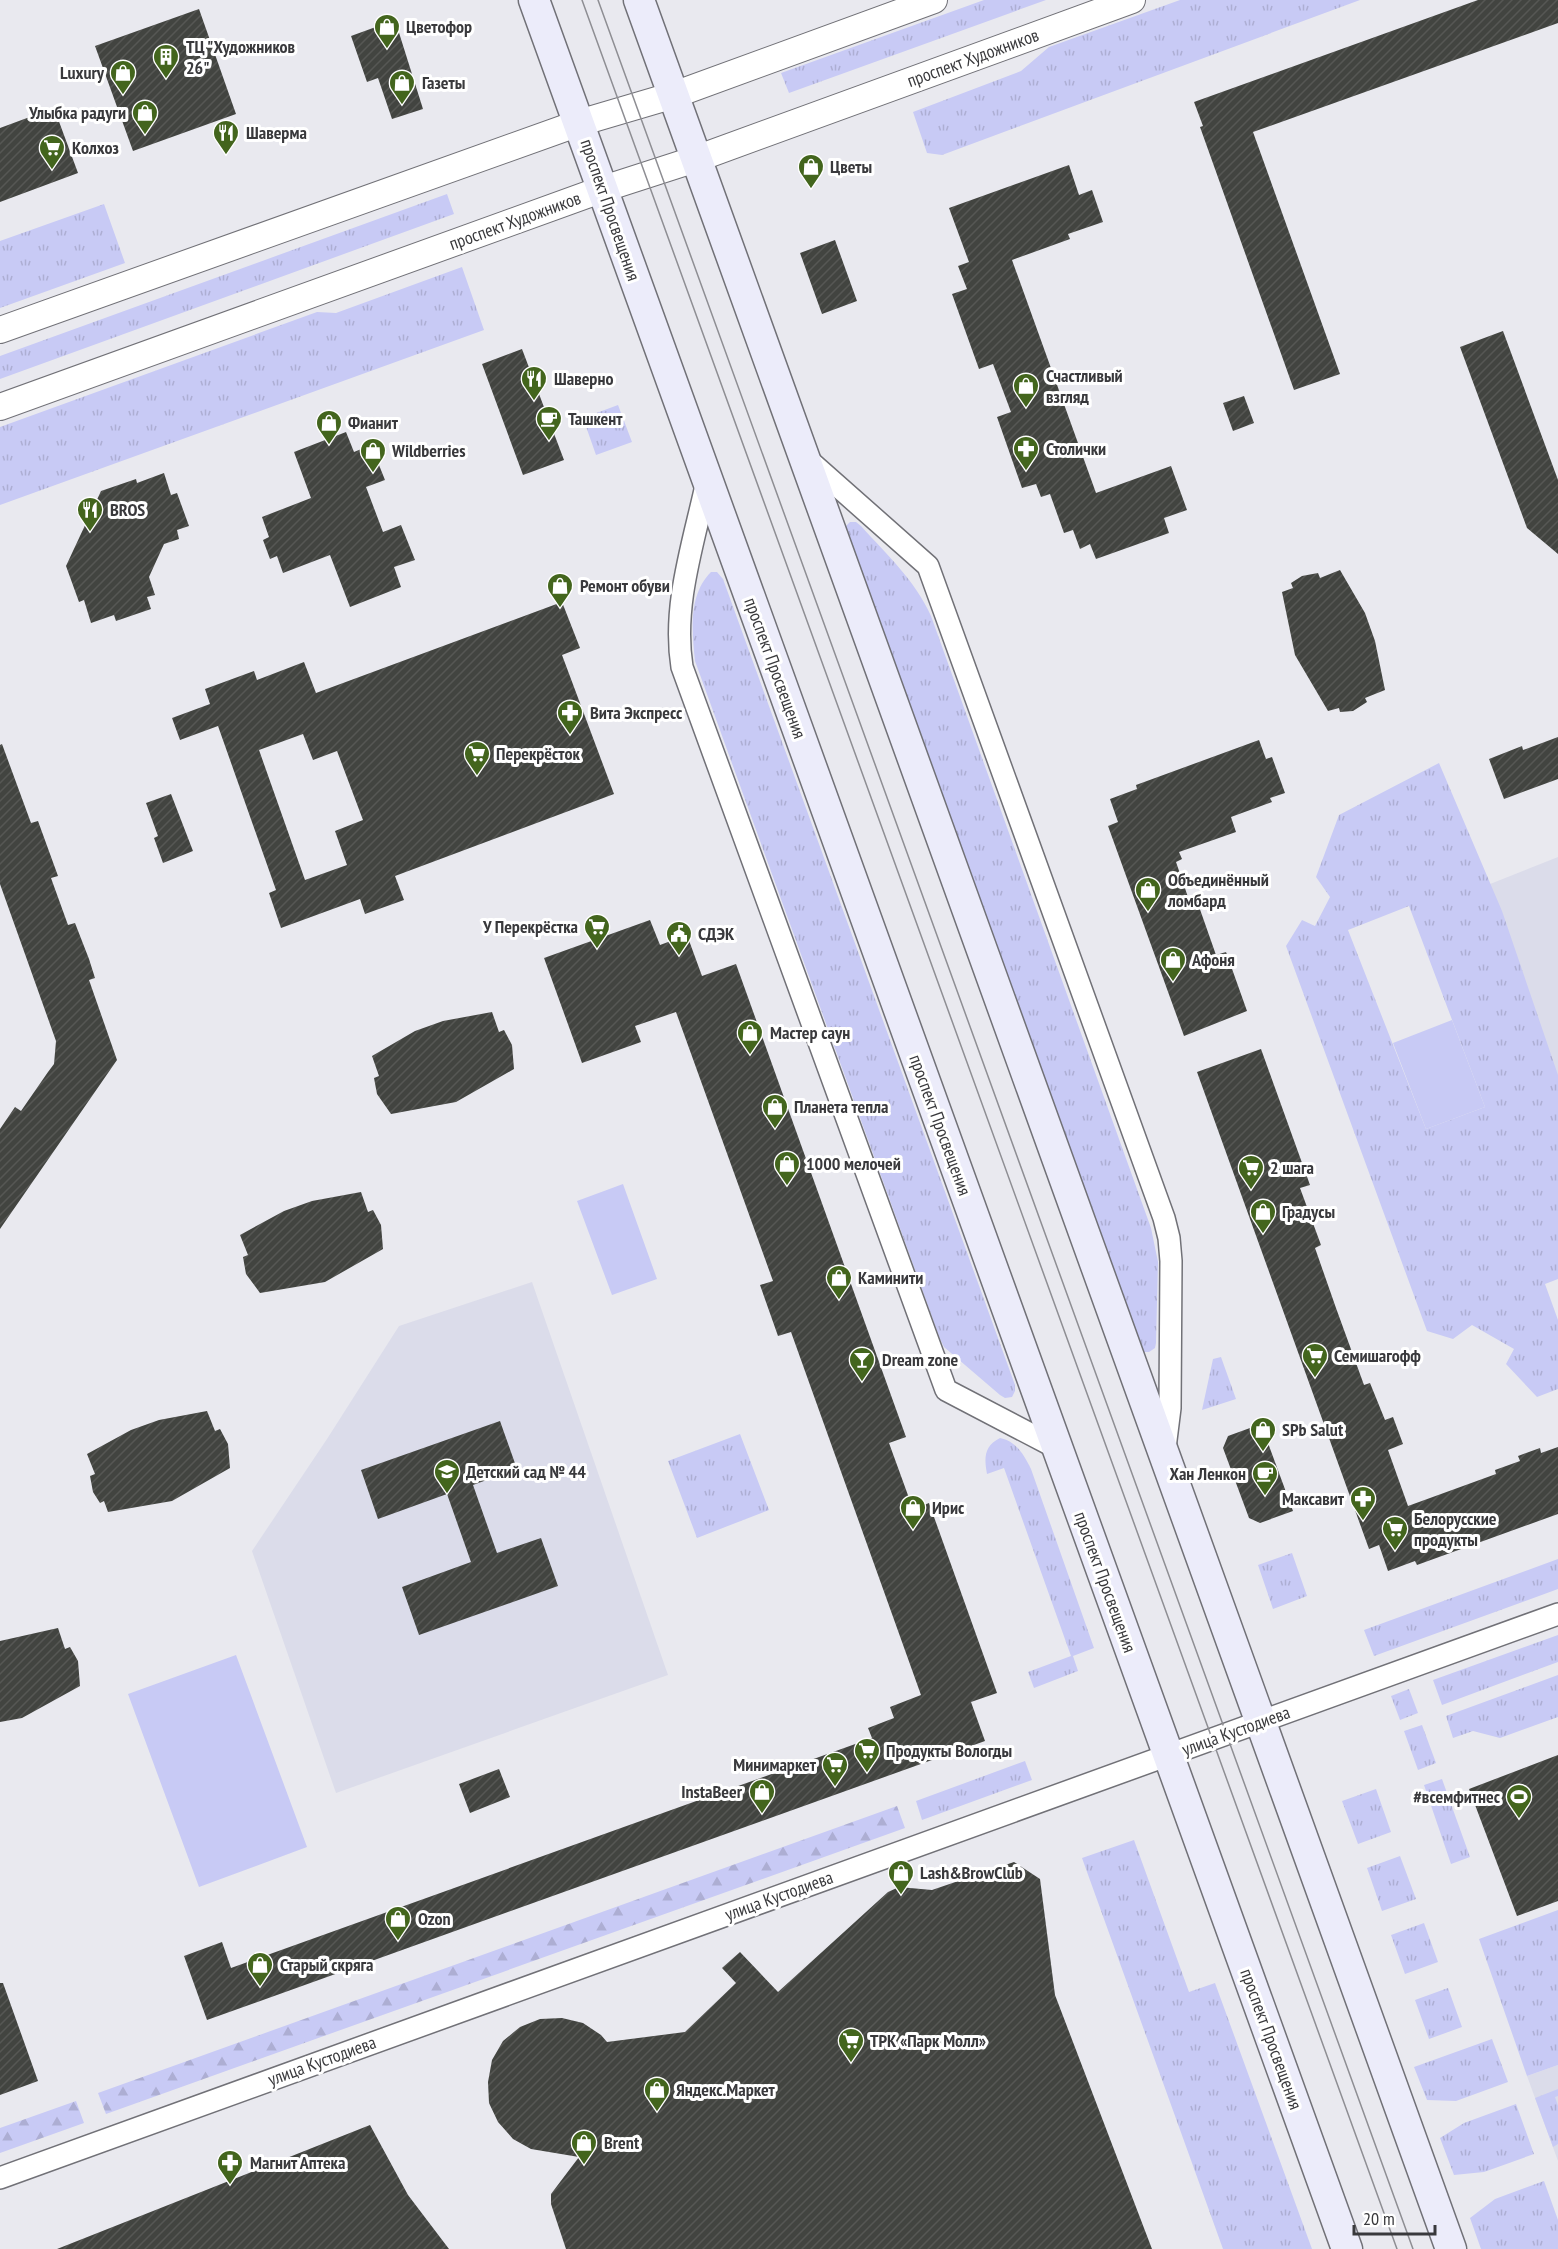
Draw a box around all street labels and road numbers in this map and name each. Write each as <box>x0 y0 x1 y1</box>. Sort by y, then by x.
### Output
street label: проспект Художников <box>904 23 1042 92</box>
street label: проспект Просвещения <box>575 136 645 284</box>
street label: проспект Художников <box>446 186 584 255</box>
street label: проспект Просвещения <box>739 594 812 741</box>
street label: проспект Просвещения <box>904 1051 977 1198</box>
street label: проспект Просвещения <box>1069 1508 1142 1655</box>
street label: улица Кустодиева <box>1179 1700 1293 1761</box>
street label: улица Кустодиева <box>722 1865 836 1926</box>
street label: проспект Просвещения <box>1235 1965 1308 2112</box>
street label: улица Кустодиева <box>265 2030 379 2091</box>

